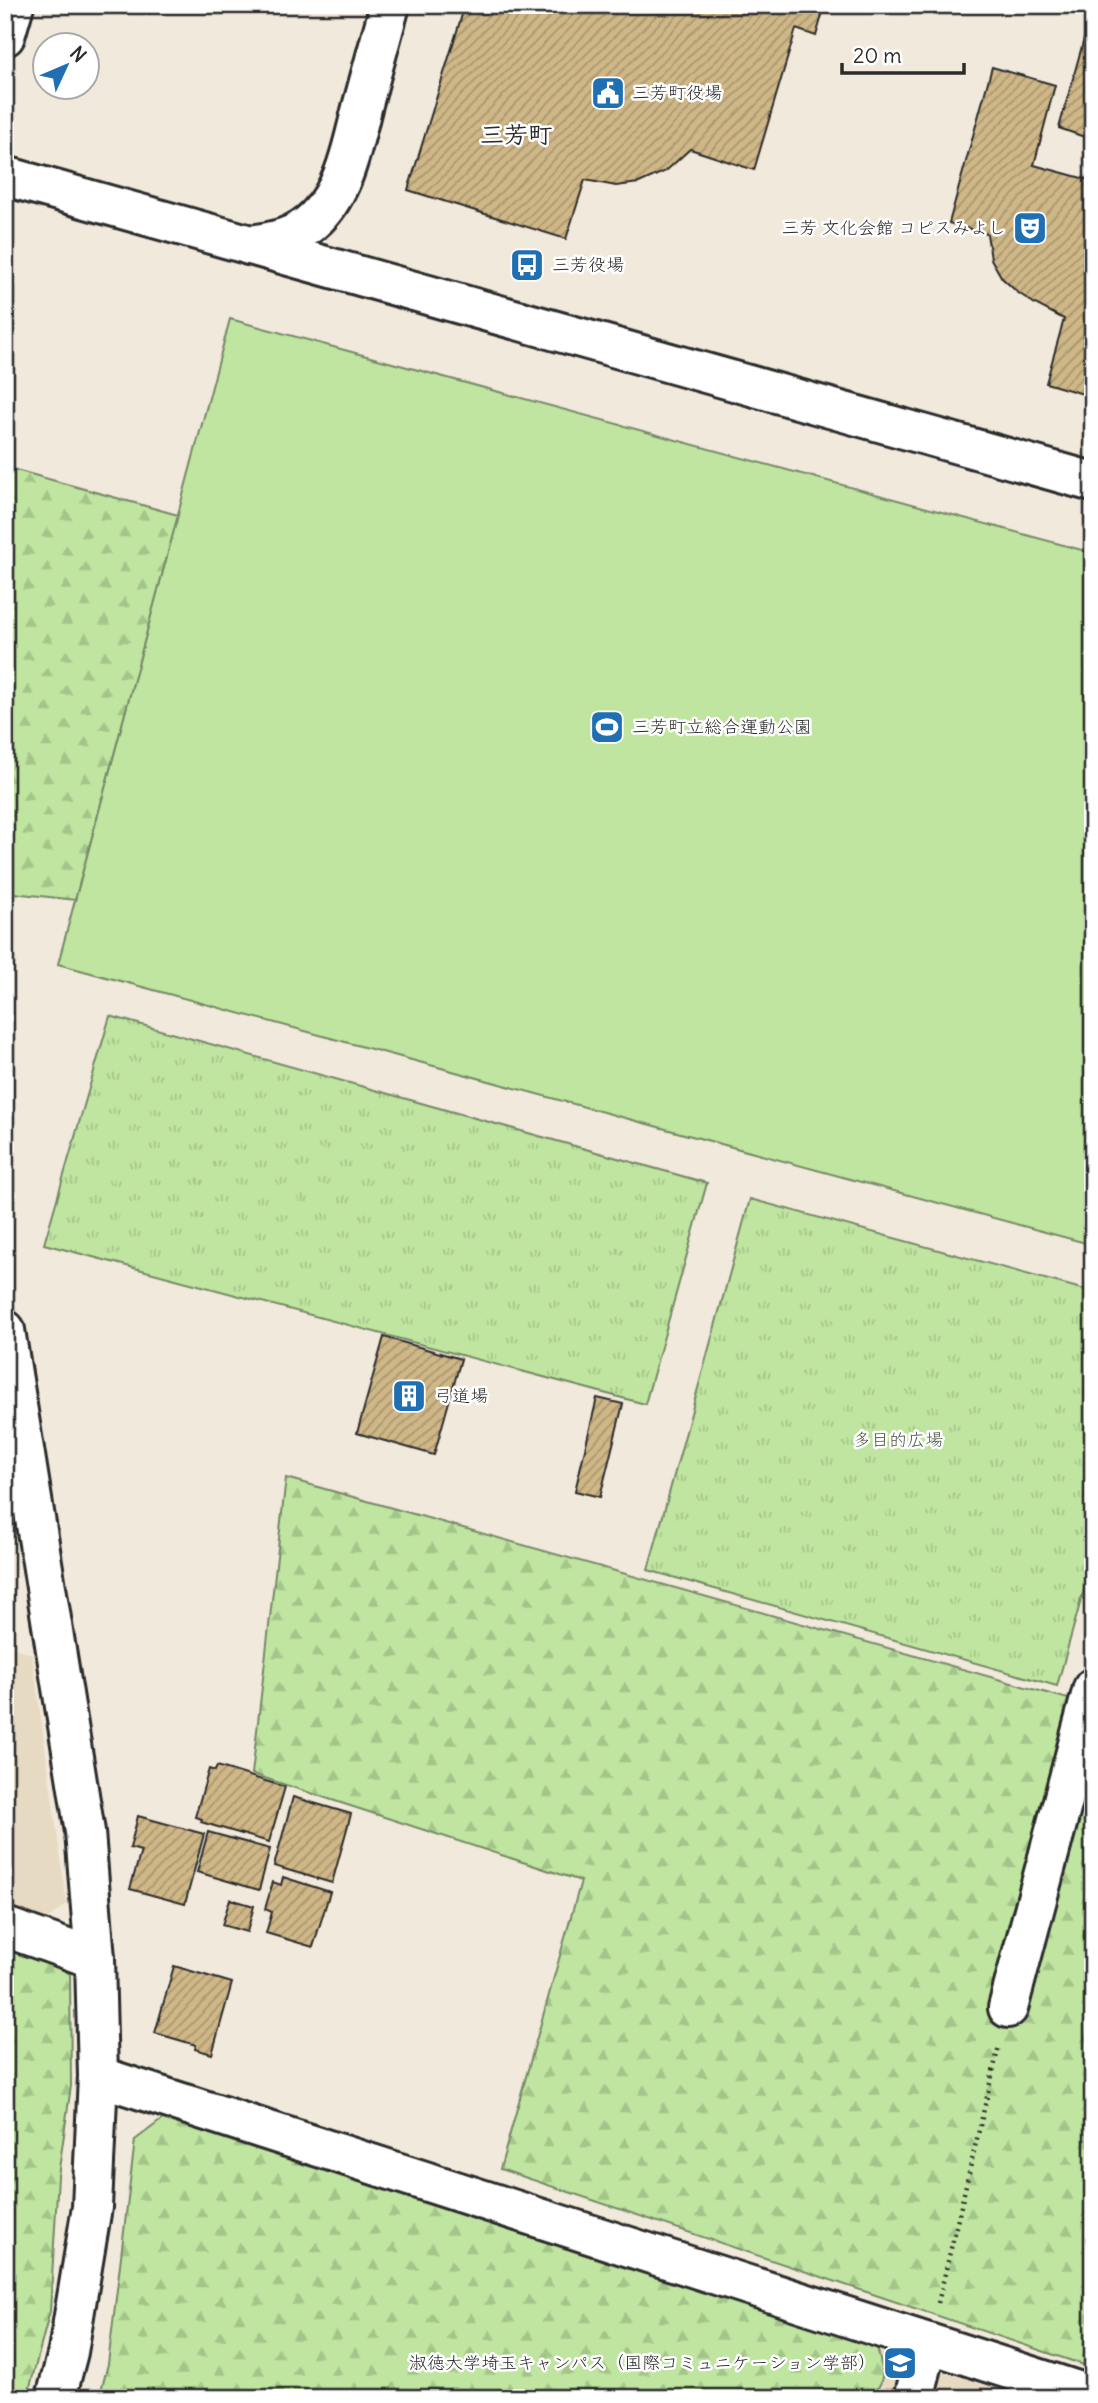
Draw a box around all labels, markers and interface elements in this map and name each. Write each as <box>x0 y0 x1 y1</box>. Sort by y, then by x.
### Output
north arrow <box>32 32 102 102</box>
scale bar <box>842 32 965 76</box>
text: N <box>65 41 91 67</box>
text: 20 m <box>853 42 902 69</box>
public building icon: 三芳町役場 <box>589 74 627 112</box>
place label: 三芳町役場 <box>632 81 722 104</box>
district label: 三芳町 <box>480 119 552 149</box>
theatre icon: 三芳 文化会館 コピスみよし <box>1011 209 1049 247</box>
place label: 三芳 文化会館 コピスみよし <box>781 216 1006 239</box>
bus stop icon: 三芳役場 <box>508 246 546 284</box>
place label: 三芳役場 <box>552 253 624 276</box>
sports icon: 三芳町立総合運動公園 <box>588 708 626 746</box>
place label: 三芳町立総合運動公園 <box>632 715 812 738</box>
building icon: 弓道場 <box>390 1377 428 1415</box>
place label: 弓道場 <box>434 1384 488 1407</box>
park label: 多目的広場 <box>853 1428 943 1451</box>
school or university icon: 淑徳大学埼玉キャンパス（国際コミュニケーション学部） <box>881 2344 919 2382</box>
place label: 淑徳大学埼玉キャンパス（国際コミュニケーション学部） <box>409 2351 876 2374</box>

